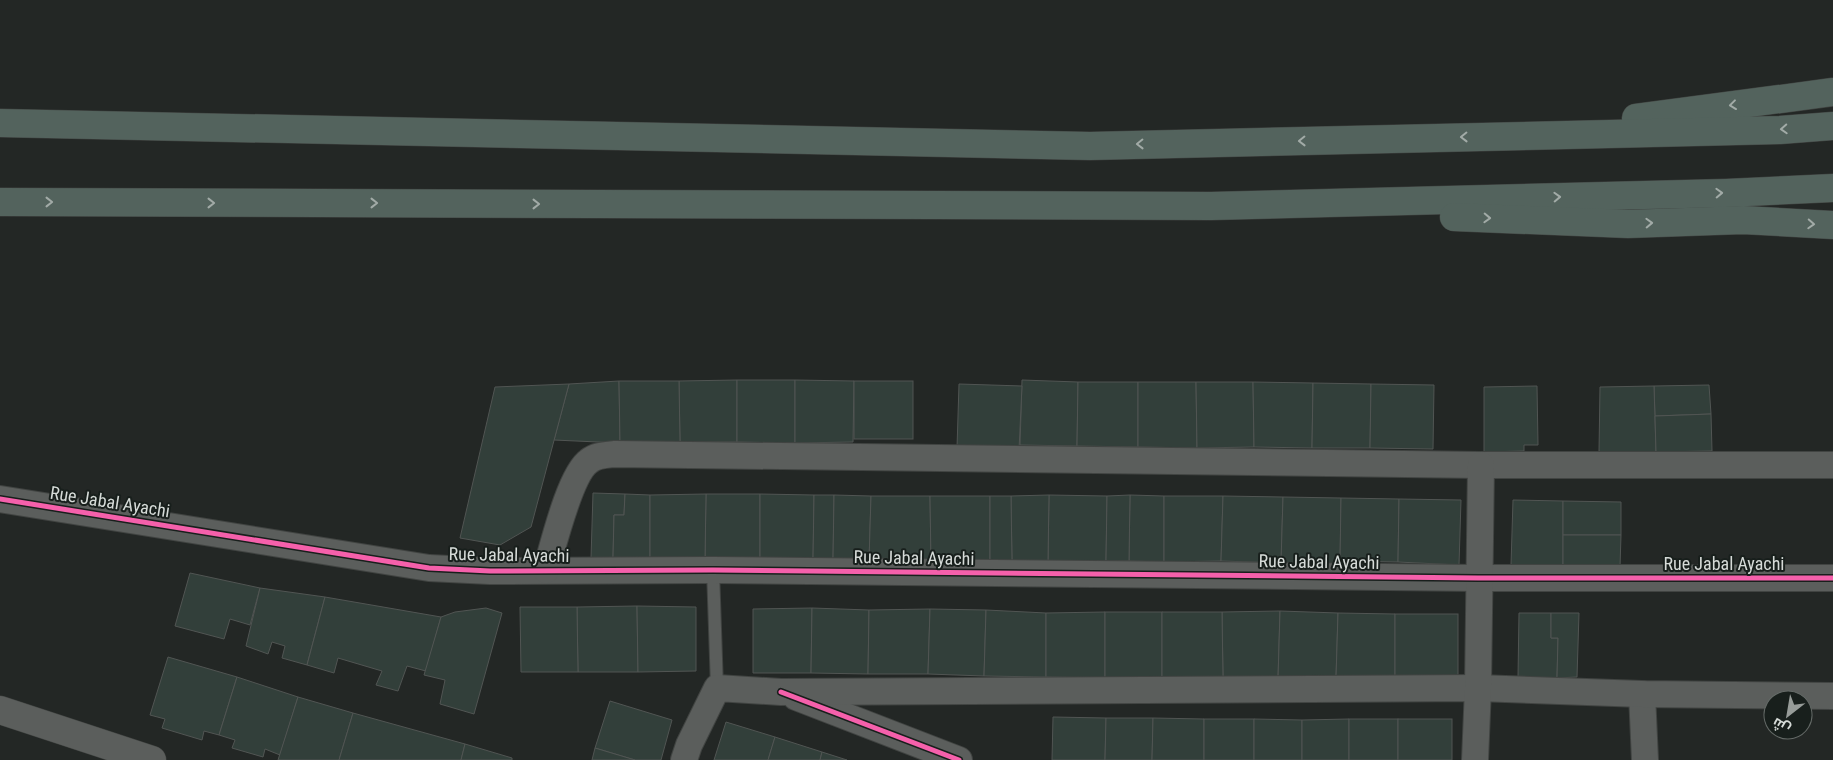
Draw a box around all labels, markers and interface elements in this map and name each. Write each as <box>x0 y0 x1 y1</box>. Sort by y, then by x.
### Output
one-way arrow <box>1728 99 1736 110</box>
one-way arrow <box>1780 124 1788 135</box>
one-way arrow <box>1460 132 1468 142</box>
one-way arrow <box>1298 135 1306 146</box>
one-way arrow <box>1135 139 1143 150</box>
one-way arrow <box>1716 188 1723 198</box>
one-way arrow <box>1553 192 1561 203</box>
one-way arrow <box>45 197 53 207</box>
one-way arrow <box>208 198 215 208</box>
one-way arrow <box>370 198 378 208</box>
one-way arrow <box>532 199 540 209</box>
one-way arrow <box>1483 213 1491 223</box>
one-way arrow <box>1646 218 1653 228</box>
one-way arrow <box>1808 219 1816 230</box>
street label: Rue Jabal Ayachi <box>49 482 171 521</box>
street label: Rue Jabal Ayachi <box>448 543 570 566</box>
street label: Rue Jabal Ayachi <box>853 546 975 569</box>
street label: Rue Jabal Ayachi <box>1258 550 1380 573</box>
street label: Rue Jabal Ayachi <box>1664 553 1784 574</box>
north arrow <box>1763 690 1813 740</box>
text: ش <box>1769 714 1794 738</box>

